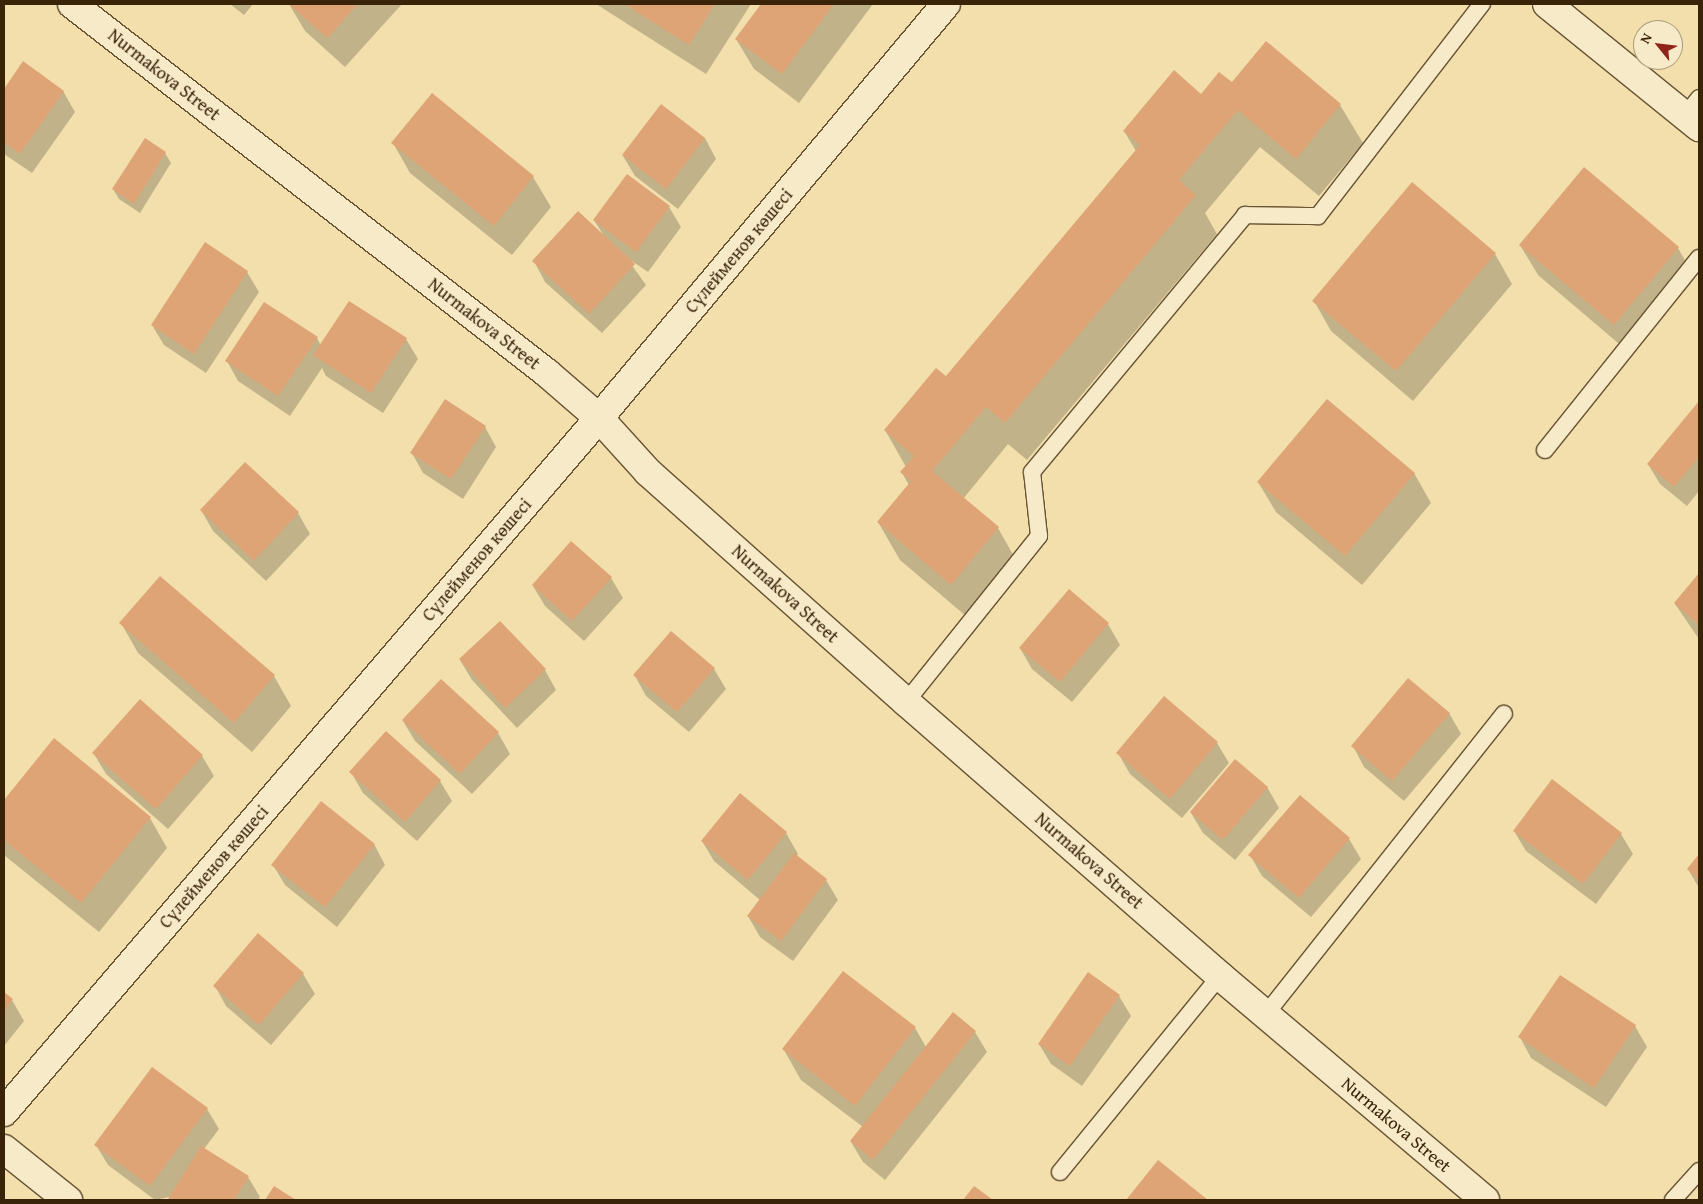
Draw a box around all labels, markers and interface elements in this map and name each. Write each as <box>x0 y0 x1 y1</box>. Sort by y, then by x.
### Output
north arrow <box>1633 20 1683 70</box>
street label: Nurmakova Street <box>104 25 224 125</box>
text: N <box>1635 29 1657 47</box>
street label: Сүлейменов көшесі <box>681 184 797 318</box>
street label: Nurmakova Street <box>424 274 544 374</box>
street label: Сүлейменов көшесі <box>418 494 536 626</box>
street label: Nurmakova Street <box>727 540 843 648</box>
street label: Сүлейменов көшесі <box>155 801 273 933</box>
street label: Nurmakova Street <box>1030 808 1148 914</box>
street label: Nurmakova Street <box>1337 1073 1455 1177</box>

